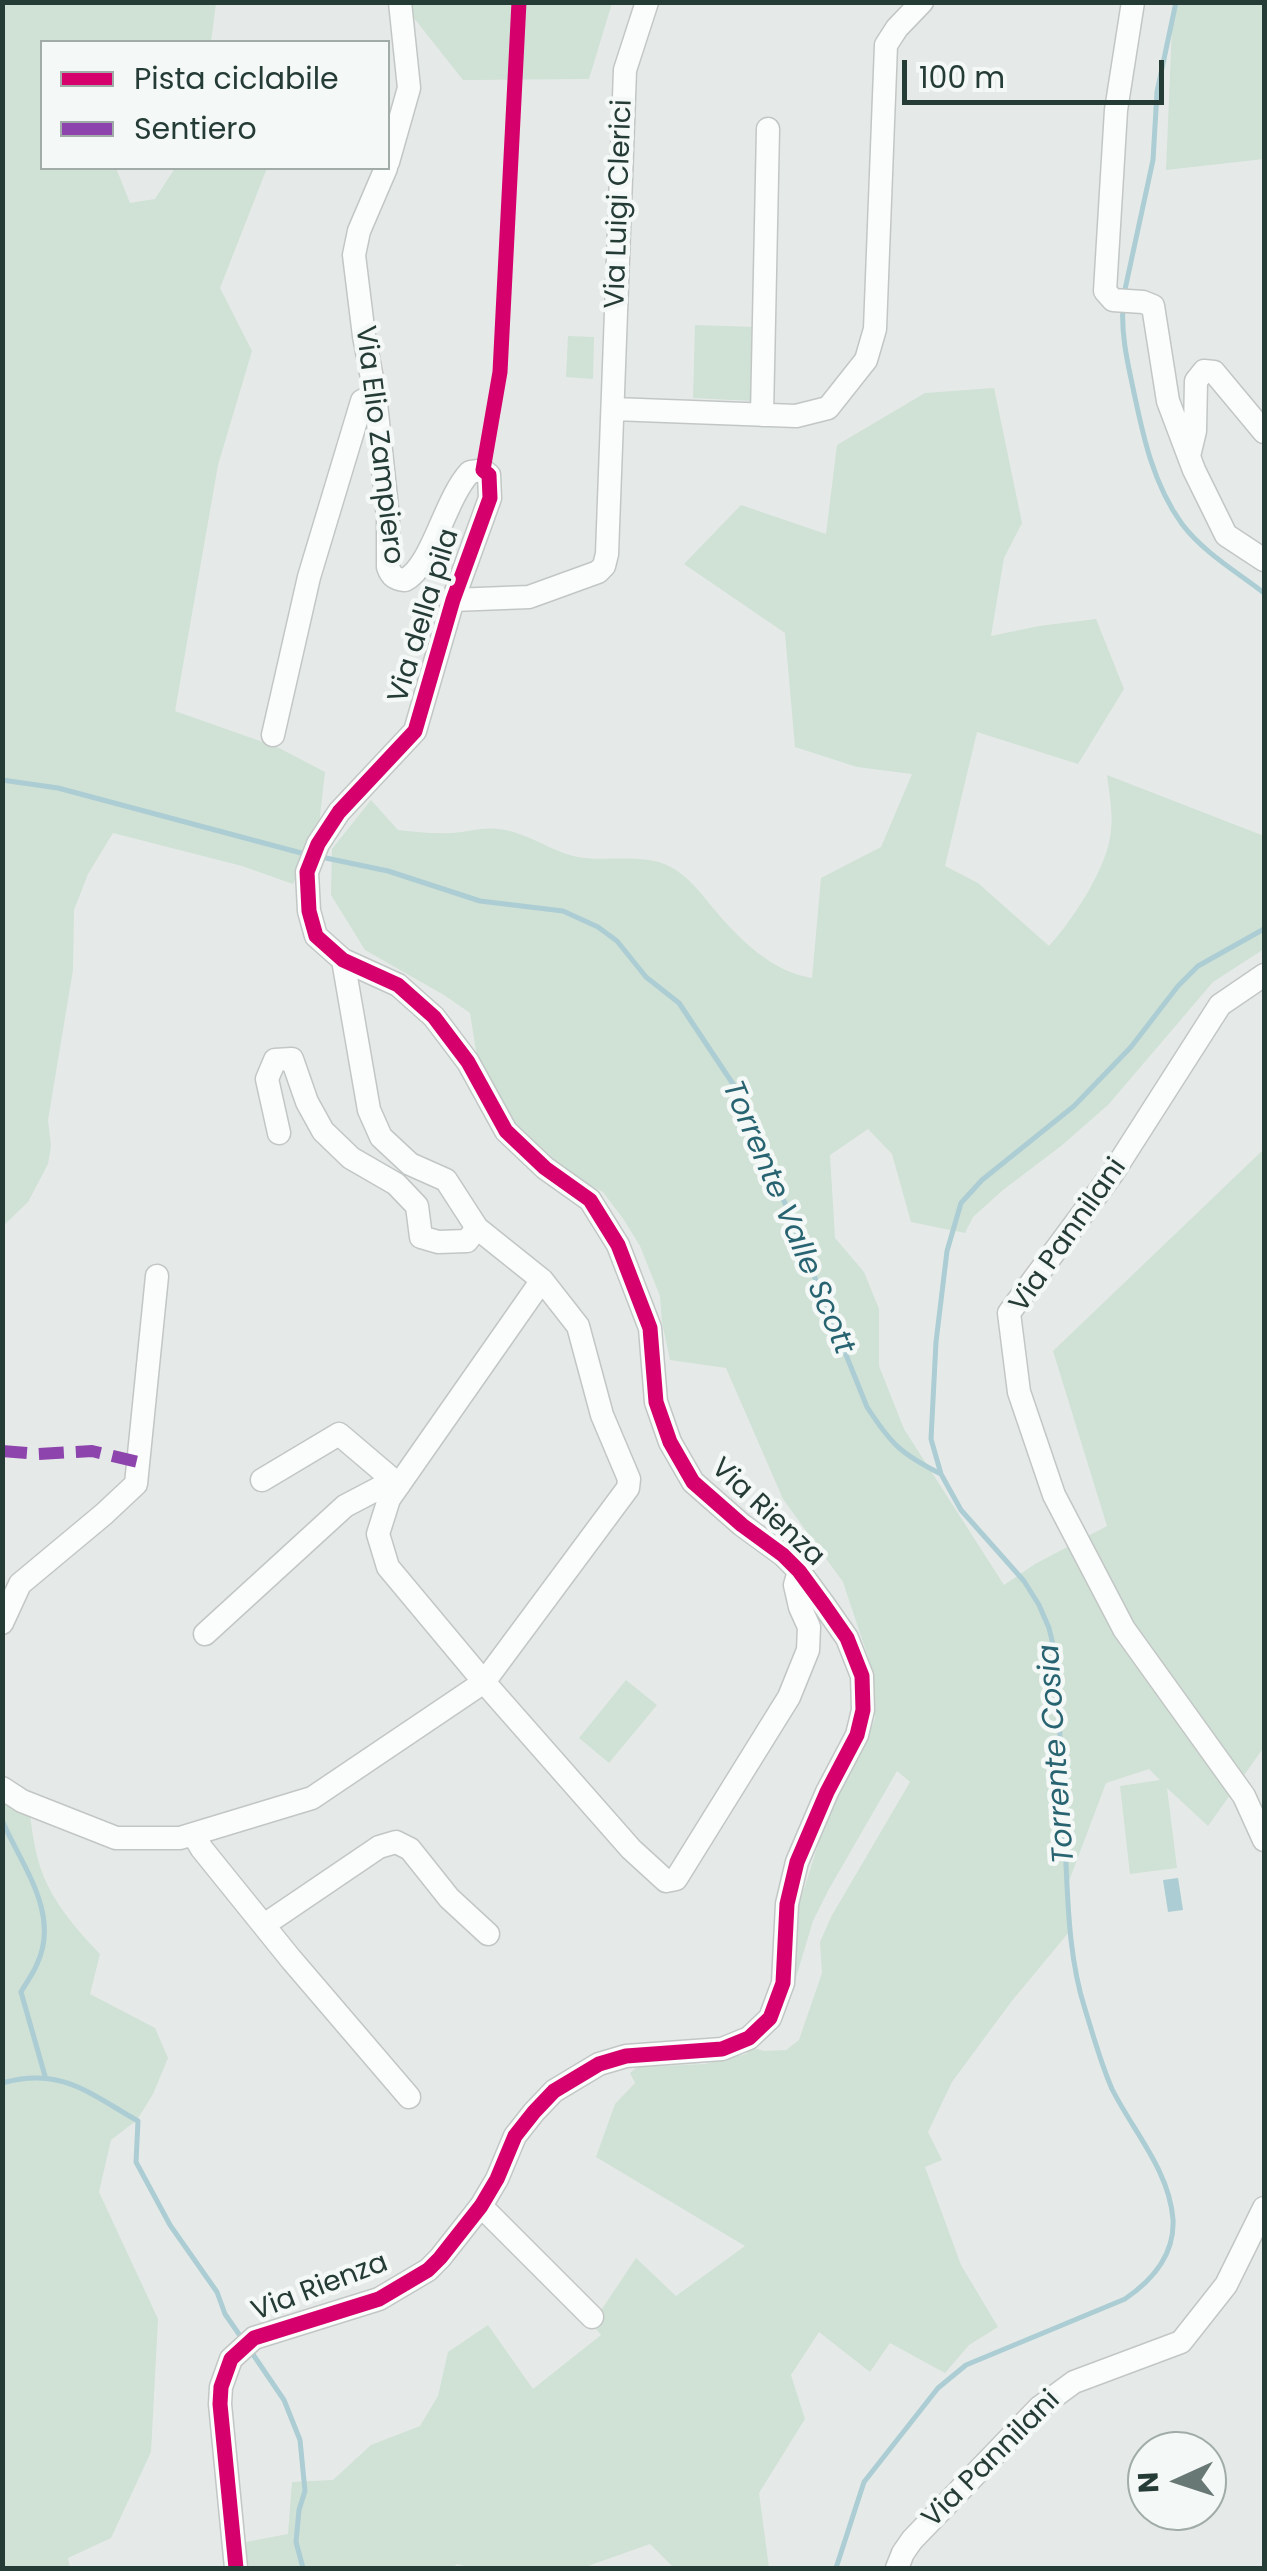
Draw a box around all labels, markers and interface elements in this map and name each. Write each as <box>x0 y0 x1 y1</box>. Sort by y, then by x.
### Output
legend <box>40 40 390 170</box>
scale bar <box>907 40 1170 102</box>
text: 100 m <box>919 56 1005 99</box>
text: Pista ciclabile <box>134 57 339 100</box>
street label: Via Luigi Clerici <box>600 99 640 309</box>
text: Sentiero <box>134 107 257 150</box>
street label: Via Elio Zampiero <box>347 324 409 566</box>
street label: Via della pila <box>383 525 467 707</box>
water label: Torrente Valle Scott <box>713 1076 861 1360</box>
street label: Via Pannilani <box>1003 1152 1135 1320</box>
street label: Via Rienza <box>703 1452 831 1574</box>
water label: Torrente Cosia <box>1032 1643 1084 1865</box>
street label: Via Rienza <box>247 2247 393 2329</box>
street label: Via Pannilani <box>916 2384 1068 2536</box>
north arrow <box>1127 2431 1227 2531</box>
text: N <box>1129 2471 1169 2494</box>

